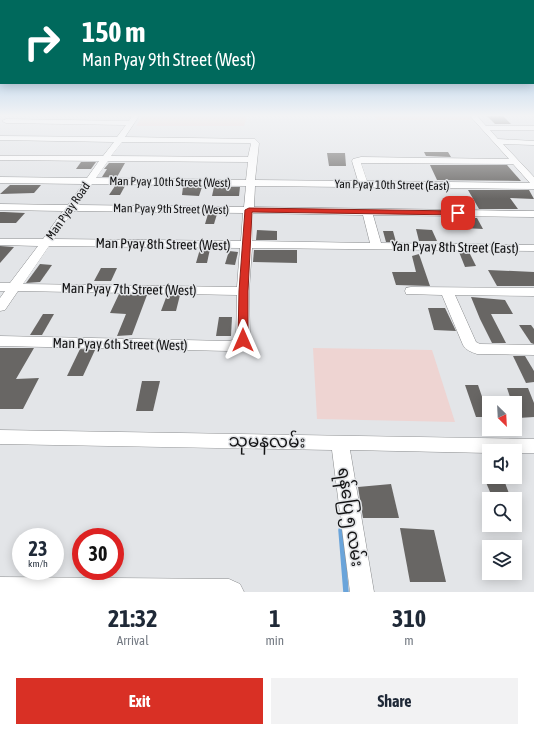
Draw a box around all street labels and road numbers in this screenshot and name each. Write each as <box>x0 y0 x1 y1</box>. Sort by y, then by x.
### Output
street label: Man Pyay 10th Street (West) <box>109 174 231 190</box>
street label: Yan Pyay 10th Street (East) <box>334 177 450 193</box>
street label: Man Pyay Road <box>43 180 93 242</box>
street label: Man Pyay 9th Street (West) <box>113 201 229 217</box>
street label: Man Pyay 8th Street (West) <box>95 235 231 253</box>
street label: Yan Pyay 8th Street (East) <box>391 238 519 256</box>
street label: Man Pyay 7th Street (West) <box>61 280 197 298</box>
street label: Man Pyay 6th Street (West) <box>52 335 188 353</box>
street label: သုမနလမ်း <box>228 429 306 457</box>
street label: ရန်ပြေ ၅ လမ်း <box>330 466 369 568</box>

